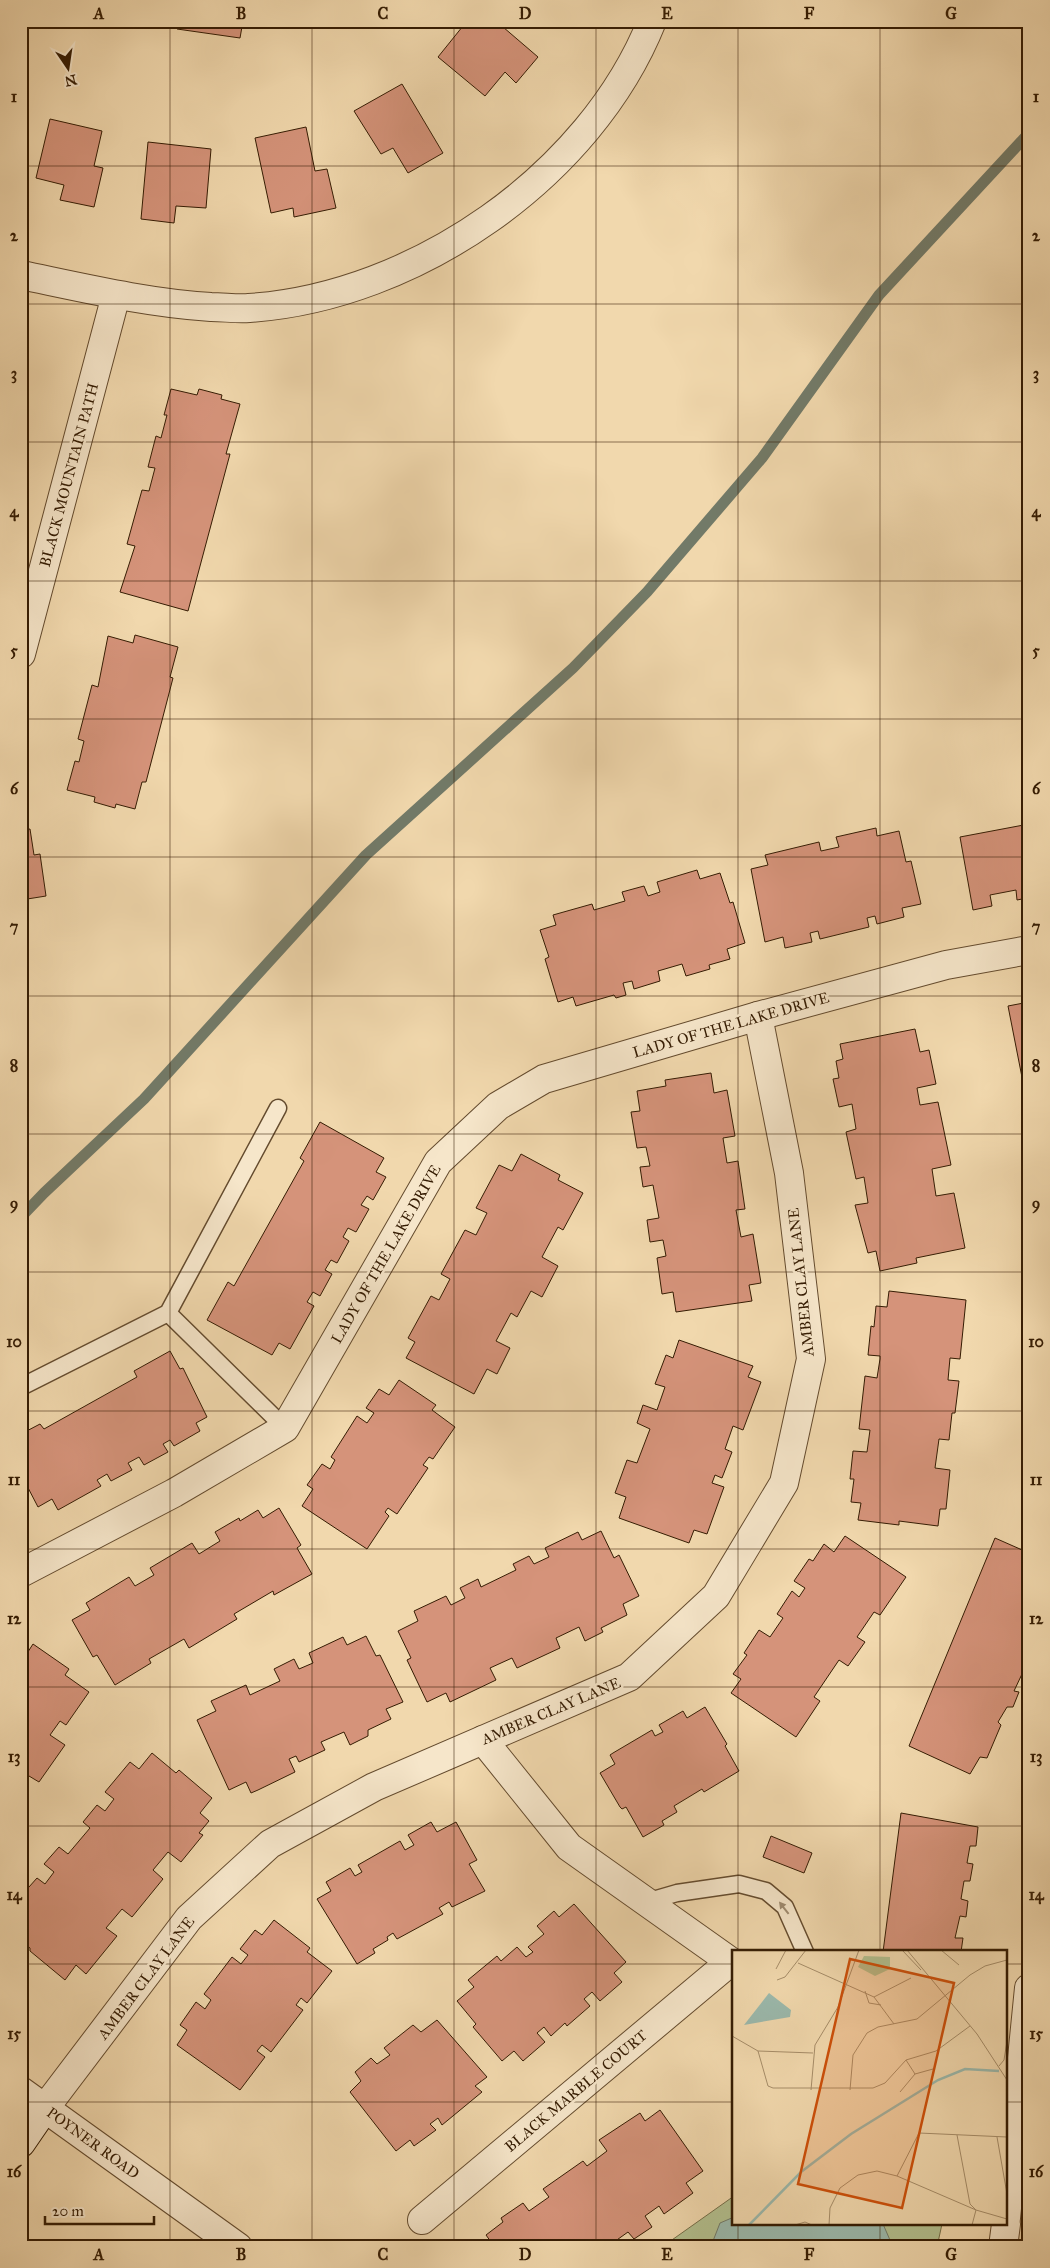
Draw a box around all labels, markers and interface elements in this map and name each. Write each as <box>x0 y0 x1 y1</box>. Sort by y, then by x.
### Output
text: A <box>93 4 105 23</box>
text: B <box>236 4 246 23</box>
text: C <box>378 4 389 23</box>
text: D <box>519 4 532 23</box>
text: E <box>661 4 673 23</box>
text: F <box>804 4 815 23</box>
text: G <box>945 4 957 23</box>
north arrow <box>42 42 92 92</box>
text: N <box>63 71 79 90</box>
text: 1 <box>11 87 18 106</box>
text: 1 <box>1033 87 1040 106</box>
text: 2 <box>10 226 19 245</box>
text: 2 <box>1032 226 1041 245</box>
text: 3 <box>11 364 17 384</box>
text: 3 <box>1033 364 1039 384</box>
street label: BLACK MOUNTAIN PATH <box>36 381 102 569</box>
text: 4 <box>10 502 20 522</box>
text: 4 <box>1032 502 1042 522</box>
text: 5 <box>10 641 18 660</box>
text: 5 <box>1032 641 1040 660</box>
text: 6 <box>10 779 19 798</box>
text: 6 <box>1032 779 1041 798</box>
text: 7 <box>10 917 19 936</box>
text: 7 <box>1032 917 1041 936</box>
street label: LADY OF THE LAKE DRIVE <box>631 988 832 1062</box>
text: 8 <box>10 1056 18 1075</box>
text: 8 <box>1032 1056 1040 1075</box>
street label: LADY OF THE LAKE DRIVE <box>327 1161 445 1347</box>
text: 9 <box>10 1194 18 1214</box>
text: 9 <box>1032 1194 1040 1214</box>
street label: AMBER CLAY LANE <box>784 1207 818 1358</box>
text: 10 <box>6 1332 22 1351</box>
text: 10 <box>1028 1332 1044 1351</box>
text: 11 <box>8 1470 21 1489</box>
text: 11 <box>1030 1470 1043 1489</box>
text: 12 <box>7 1609 22 1628</box>
text: 12 <box>1029 1609 1044 1628</box>
street label: AMBER CLAY LANE <box>478 1673 623 1749</box>
text: 13 <box>8 1747 20 1767</box>
text: 13 <box>1030 1747 1042 1767</box>
text: 14 <box>6 1885 23 1905</box>
text: 14 <box>1028 1885 1045 1905</box>
one-way arrow <box>778 1902 789 1915</box>
street label: AMBER CLAY LANE <box>93 1913 198 2044</box>
inset map <box>732 1950 1008 2226</box>
text: 15 <box>7 2024 21 2043</box>
text: 15 <box>1029 2024 1043 2043</box>
street label: BLACK MARBLE COURT <box>501 2026 651 2156</box>
street label: POYNER ROAD <box>43 2103 143 2183</box>
text: 16 <box>7 2162 22 2181</box>
text: 16 <box>1029 2162 1044 2181</box>
scale bar <box>45 2193 154 2225</box>
text: 20 m <box>52 2202 84 2220</box>
text: A <box>93 2245 105 2264</box>
text: B <box>236 2245 246 2264</box>
text: C <box>378 2245 389 2264</box>
text: D <box>519 2245 532 2264</box>
text: E <box>661 2245 673 2264</box>
text: F <box>804 2245 815 2264</box>
text: G <box>945 2245 957 2264</box>

